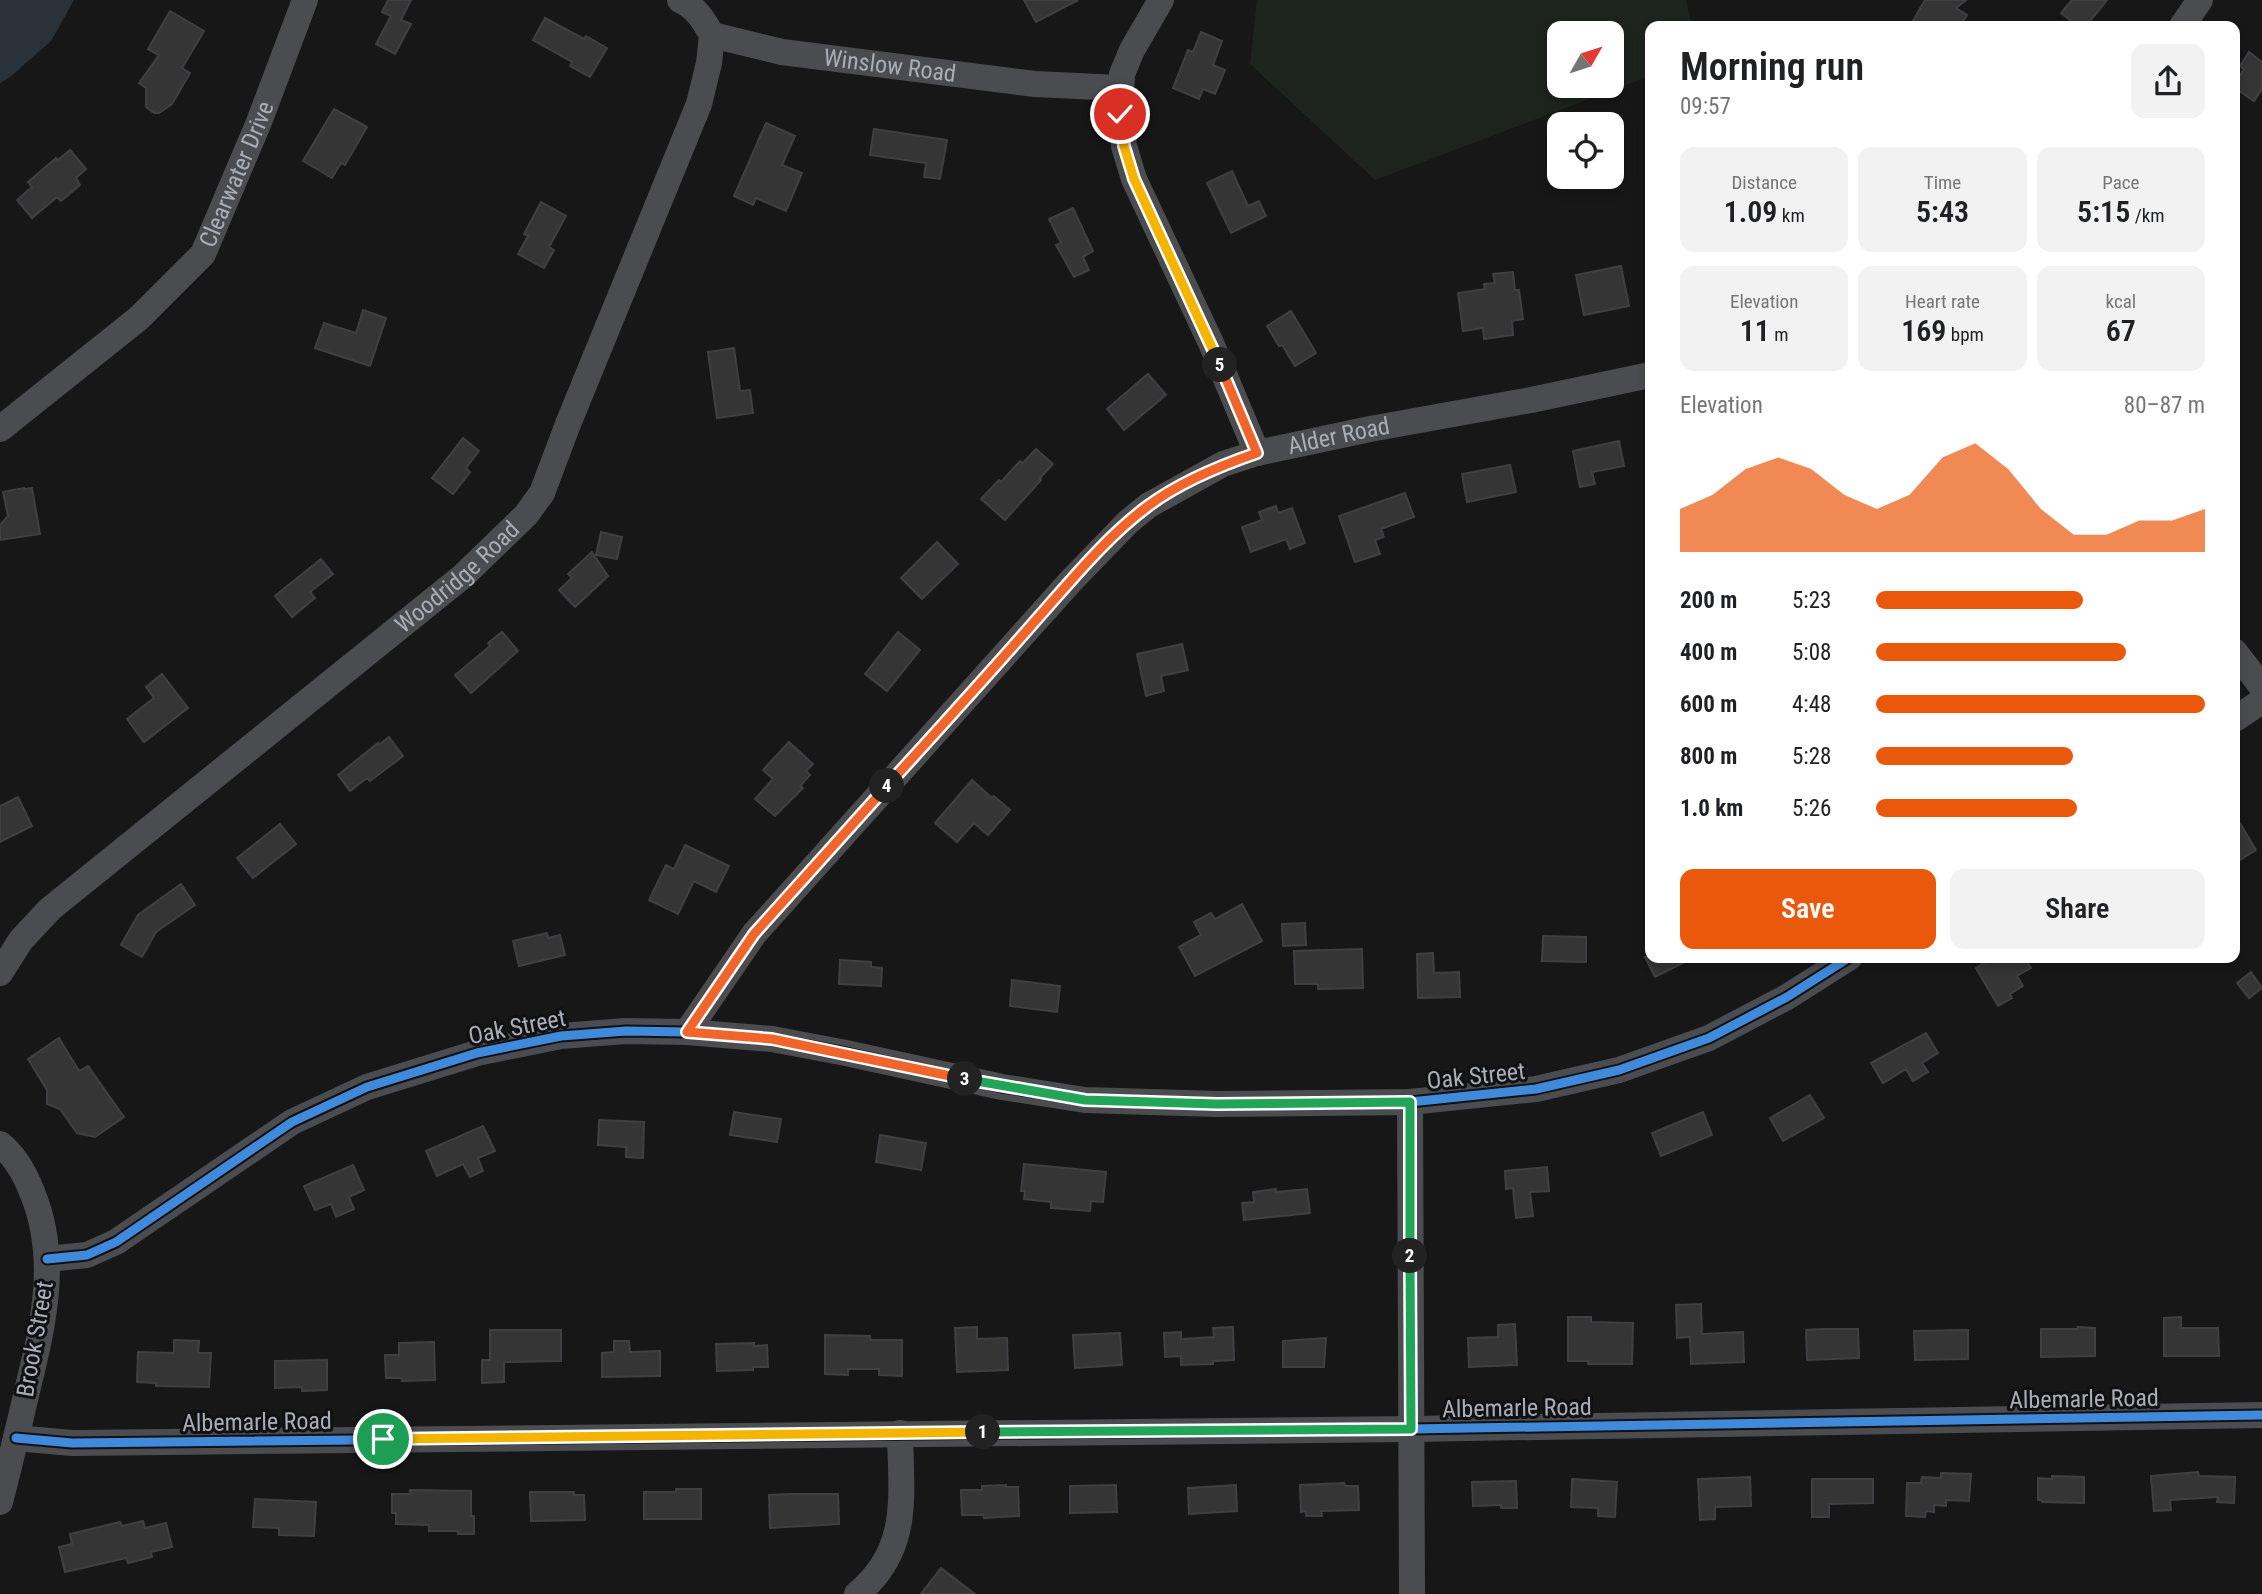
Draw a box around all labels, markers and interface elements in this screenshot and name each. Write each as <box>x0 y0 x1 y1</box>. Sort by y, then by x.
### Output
north arrow <box>1547 21 1624 98</box>
map controls <box>1547 21 1624 189</box>
street label: Winslow Road <box>822 43 958 88</box>
button: share <box>2131 44 2205 118</box>
text: Morning run <box>1680 45 1864 89</box>
pin <box>1090 84 1150 144</box>
text: 09:57 <box>1680 93 1731 120</box>
icon: check <box>1101 95 1139 133</box>
street label: Clearwater Drive <box>194 97 280 251</box>
button: locate <box>1547 112 1624 189</box>
text: Distance <box>1731 171 1797 194</box>
text: Time <box>1924 171 1961 194</box>
text: Pace <box>2102 171 2139 194</box>
text: 1.09 <box>1724 194 1777 229</box>
text: 5:43 <box>1916 194 1969 229</box>
text: 5:15 <box>2077 194 2130 229</box>
text: km <box>1777 204 1805 227</box>
text: /km <box>2130 204 2165 227</box>
text: Elevation <box>1730 290 1798 313</box>
text: Heart rate <box>1905 290 1980 313</box>
text: kcal <box>2106 290 2136 313</box>
text: 11 <box>1740 313 1770 348</box>
text: 169 <box>1901 313 1946 348</box>
text: 67 <box>2106 313 2136 348</box>
text: m <box>1770 323 1789 346</box>
text: bpm <box>1946 323 1984 346</box>
pin: 5 <box>1202 348 1238 382</box>
text: 5 <box>1215 353 1224 376</box>
text: Elevation <box>1680 392 1763 419</box>
text: 80–87 m <box>2124 392 2205 419</box>
street label: Alder Road <box>1285 412 1392 460</box>
street label: Woodridge Road <box>390 515 525 639</box>
text: 200 m <box>1680 587 1737 614</box>
text: 5:23 <box>1792 587 1831 614</box>
text: 400 m <box>1680 639 1737 666</box>
text: 5:08 <box>1792 639 1831 666</box>
text: 600 m <box>1680 691 1737 718</box>
text: 4:48 <box>1792 691 1831 718</box>
text: 800 m <box>1680 743 1737 770</box>
text: 5:28 <box>1792 743 1831 770</box>
pin: 4 <box>870 768 904 804</box>
text: 4 <box>882 774 891 797</box>
text: 1.0 km <box>1680 795 1743 822</box>
text: 5:26 <box>1792 795 1831 822</box>
button: Save <box>1680 869 1936 949</box>
button: Share <box>1950 869 2205 949</box>
street label: Oak Street <box>466 1004 568 1050</box>
street label: Oak Street <box>1426 1057 1526 1095</box>
pin: 3 <box>948 1062 982 1096</box>
text: 3 <box>960 1067 969 1090</box>
pin: 2 <box>1392 1238 1428 1274</box>
text: 2 <box>1405 1244 1414 1267</box>
street label: Brook Street <box>11 1279 59 1399</box>
street label: Albemarle Road <box>2009 1384 2159 1414</box>
street label: Albemarle Road <box>1442 1393 1592 1423</box>
street label: Albemarle Road <box>182 1407 332 1437</box>
pin <box>353 1409 413 1469</box>
pin: 1 <box>965 1414 1000 1450</box>
icon: arrive <box>364 1420 402 1458</box>
text: 1 <box>978 1420 987 1443</box>

